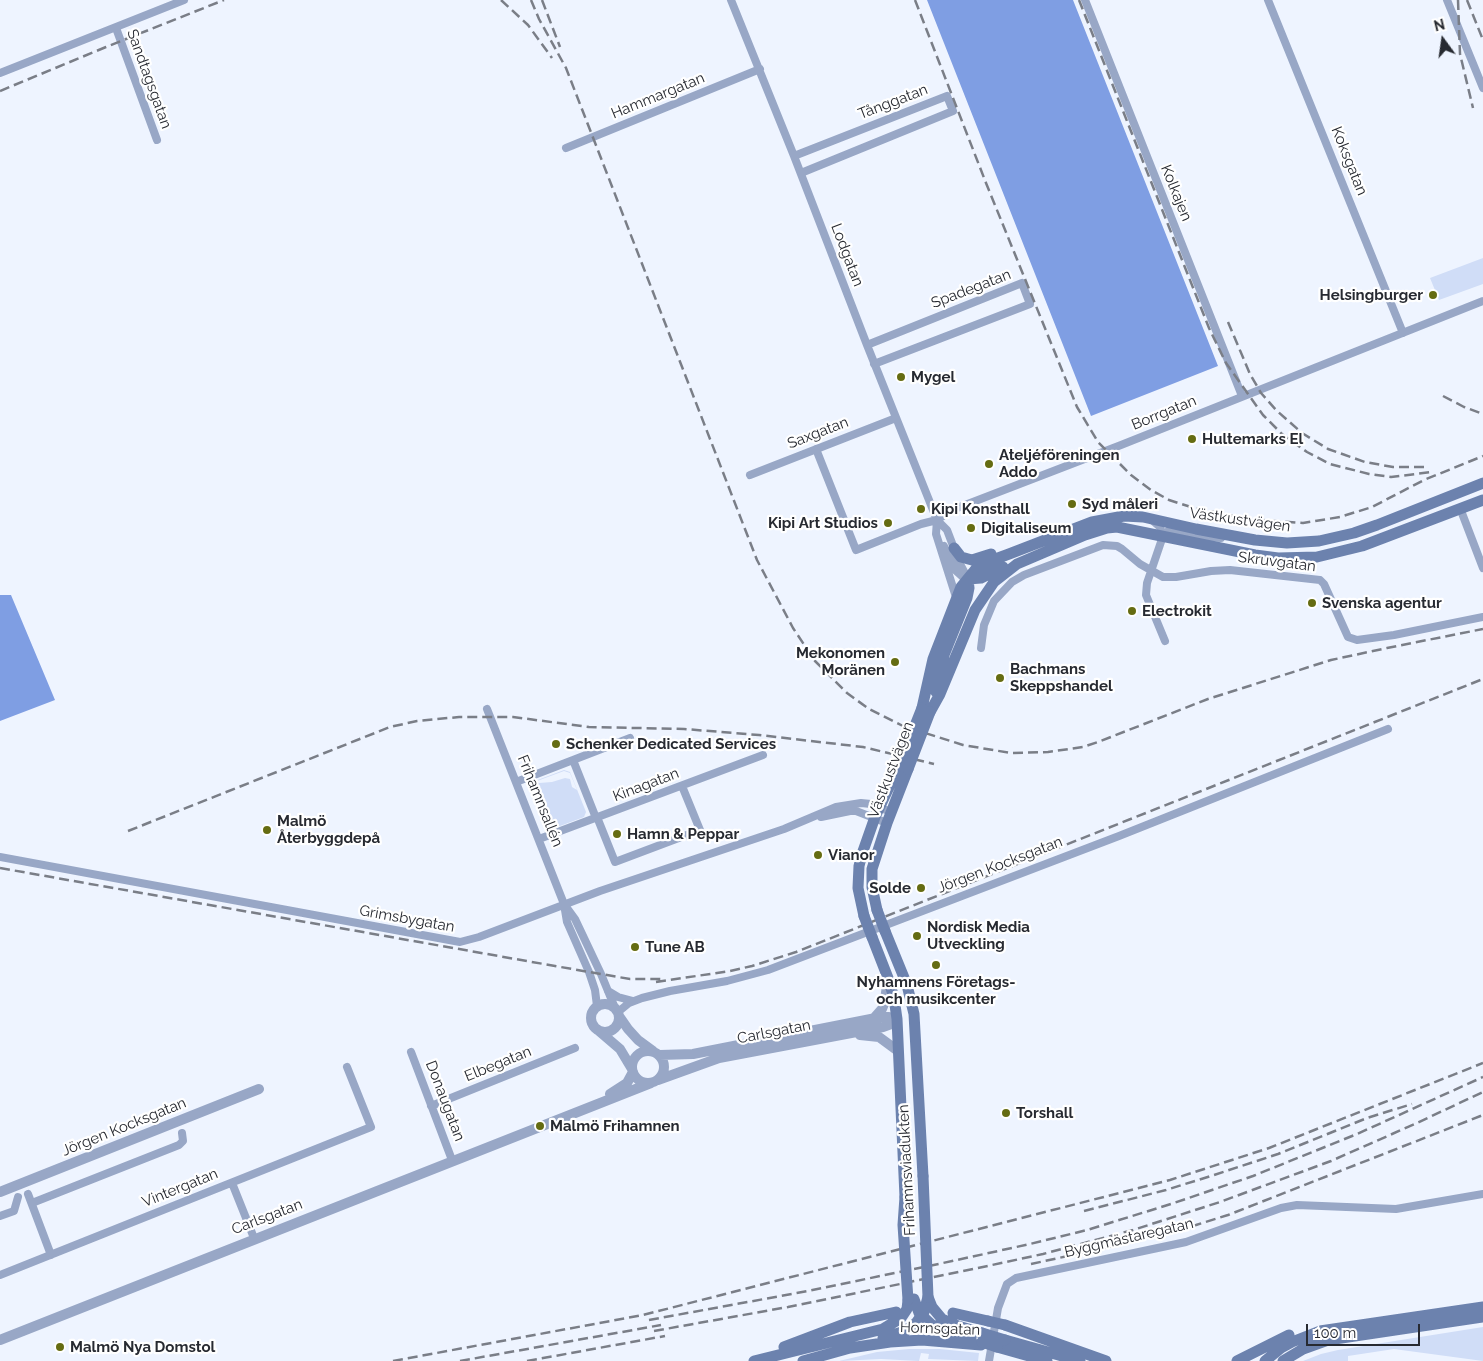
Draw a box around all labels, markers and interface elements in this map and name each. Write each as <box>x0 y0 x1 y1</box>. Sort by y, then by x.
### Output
north arrow <box>1418 15 1468 65</box>
text: N <box>1432 16 1446 35</box>
street label: Sandtagsgatan <box>123 27 175 131</box>
street label: Hammargatan <box>609 69 707 123</box>
street label: Tånggatan <box>856 80 930 124</box>
street label: Koksgatan <box>1327 124 1371 198</box>
street label: Kolkajen <box>1157 162 1195 224</box>
street label: Lodgatan <box>827 221 867 289</box>
street label: Spadegatan <box>929 266 1013 312</box>
place label: Helsingburger <box>1320 286 1423 304</box>
marker: Helsingburger <box>1427 289 1439 301</box>
place label: Mygel <box>911 368 955 386</box>
marker: Mygel <box>895 371 907 383</box>
street label: Borrgatan <box>1129 392 1199 434</box>
street label: Saxgatan <box>785 413 851 453</box>
place label: Hultemarks El <box>1202 430 1303 448</box>
marker: Hultemarks El <box>1186 433 1198 445</box>
place label: Ateljéföreningen Addo <box>999 446 1120 481</box>
marker: Ateljéföreningen Addo <box>983 458 995 470</box>
place label: Syd måleri <box>1082 495 1158 513</box>
marker: Syd måleri <box>1066 498 1078 510</box>
place label: Kipi Konsthall <box>931 500 1030 518</box>
marker: Kipi Konsthall <box>915 503 927 515</box>
street label: Västkustvägen <box>1188 504 1292 536</box>
place label: Kipi Art Studios <box>768 514 878 532</box>
marker: Kipi Art Studios <box>882 517 894 529</box>
place label: Digitaliseum <box>981 519 1071 537</box>
marker: Digitaliseum <box>965 522 977 534</box>
street label: Skruvgatan <box>1237 548 1317 576</box>
place label: Svenska agentur <box>1322 594 1442 612</box>
marker: Svenska agentur <box>1306 597 1318 609</box>
place label: Electrokit <box>1142 602 1212 620</box>
marker: Electrokit <box>1126 605 1138 617</box>
place label: Mekonomen Moränen <box>796 644 885 679</box>
marker: Mekonomen Moränen <box>889 656 901 668</box>
place label: Bachmans Skeppshandel <box>1010 660 1113 695</box>
marker: Bachmans Skeppshandel <box>994 672 1006 684</box>
street label: Västkustvägen <box>864 719 918 821</box>
place label: Schenker Dedicated Services <box>566 735 776 753</box>
marker: Schenker Dedicated Services <box>550 738 562 750</box>
street label: Frihamnsallén <box>513 752 567 850</box>
street label: Kinagatan <box>610 764 682 806</box>
place label: Malmö Återbyggdepå <box>277 812 380 847</box>
marker: Malmö Återbyggdepå <box>261 824 273 836</box>
place label: Hamn & Peppar <box>627 825 739 843</box>
marker: Hamn & Peppar <box>611 828 623 840</box>
street label: Jörgen Kocksgatan <box>935 833 1065 897</box>
place label: Vianor <box>828 846 875 864</box>
marker: Vianor <box>812 849 824 861</box>
place label: Solde <box>869 879 911 897</box>
marker: Solde <box>915 882 927 894</box>
street label: Grimsbygatan <box>358 902 456 936</box>
place label: Nordisk Media Utveckling <box>927 918 1030 953</box>
marker: Nordisk Media Utveckling <box>911 930 923 942</box>
place label: Tune AB <box>645 938 705 956</box>
marker: Tune AB <box>629 941 641 953</box>
marker: Nyhamnens Företags- och musikcenter <box>930 959 942 971</box>
place label: Nyhamnens Företags- och musikcenter <box>857 973 1015 1008</box>
street label: Carlsgatan <box>736 1016 812 1048</box>
street label: Elbegatan <box>462 1042 534 1086</box>
street label: Donaugatan <box>421 1058 469 1144</box>
street label: Jörgen Kocksgatan <box>59 1094 189 1160</box>
street label: Frihamnsviadukten <box>895 1104 919 1236</box>
place label: Torshall <box>1016 1104 1073 1122</box>
marker: Torshall <box>1000 1107 1012 1119</box>
place label: Malmö Frihamnen <box>550 1117 679 1135</box>
marker: Malmö Frihamnen <box>534 1120 546 1132</box>
street label: Vintergatan <box>139 1165 221 1211</box>
street label: Carlsgatan <box>229 1195 305 1239</box>
street label: Byggmästaregatan <box>1063 1214 1195 1262</box>
scale bar <box>1308 1314 1422 1346</box>
street label: Hornsgatan <box>899 1319 981 1339</box>
text: 100 m <box>1314 1324 1356 1342</box>
place label: Malmö Nya Domstol <box>70 1338 215 1356</box>
marker: Malmö Nya Domstol <box>54 1341 66 1353</box>

